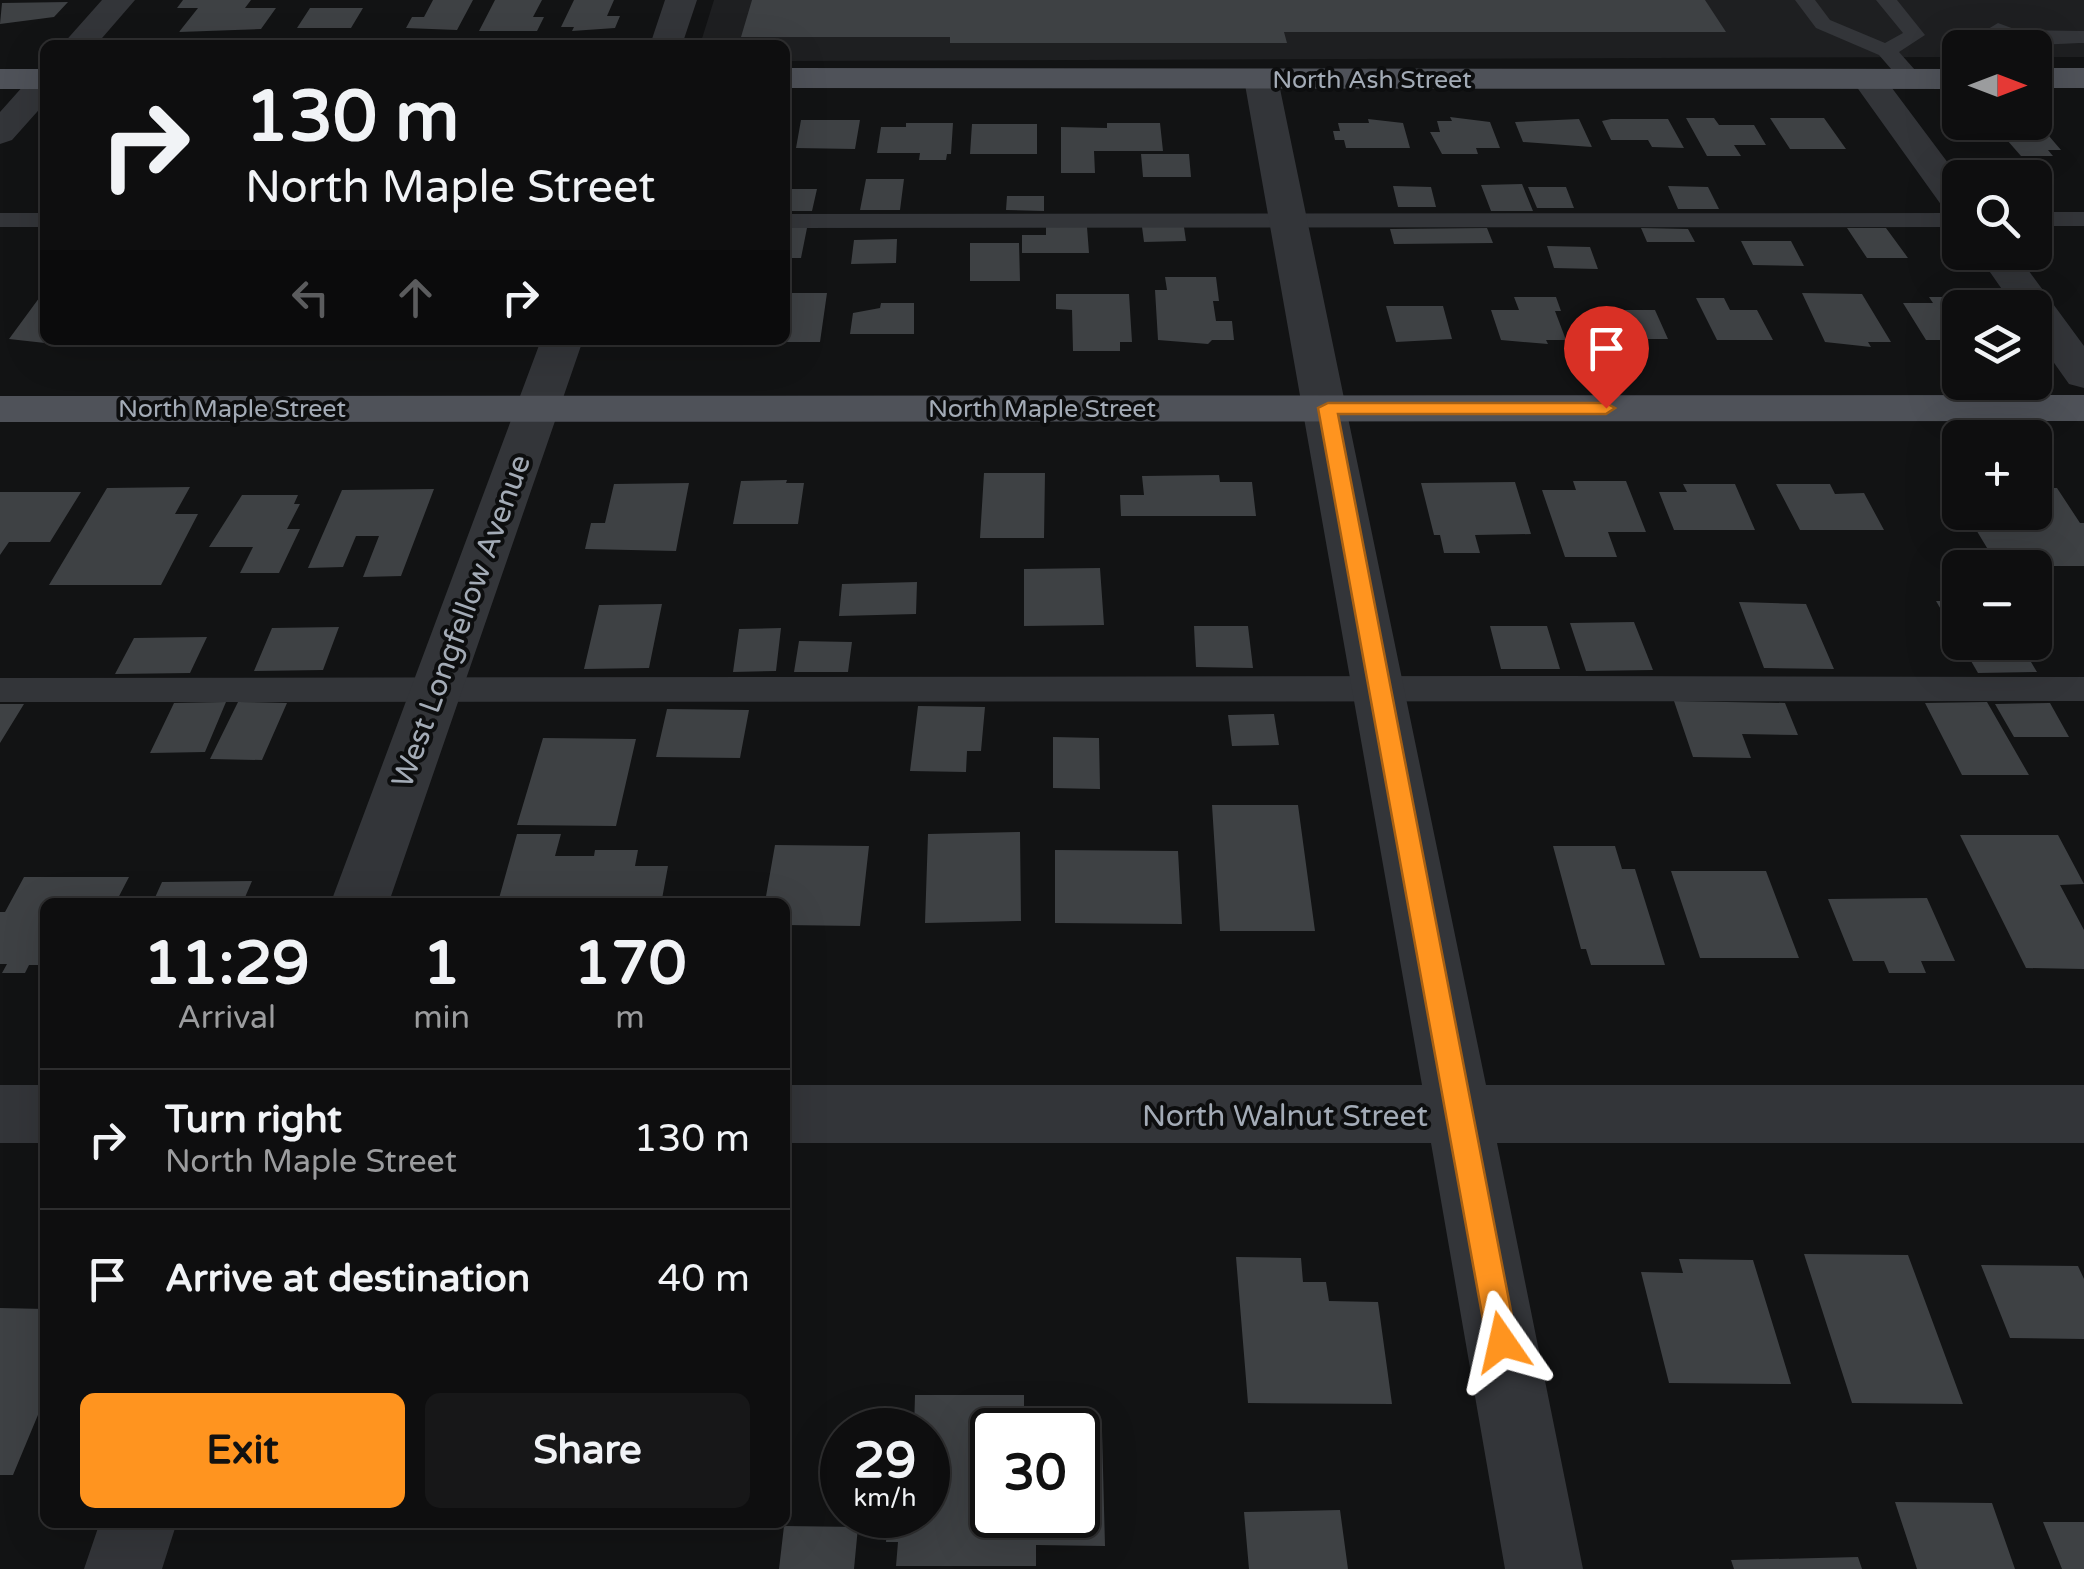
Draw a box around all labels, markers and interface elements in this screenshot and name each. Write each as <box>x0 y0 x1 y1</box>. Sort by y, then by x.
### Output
north arrow <box>1942 30 2052 140</box>
map controls <box>1942 30 2052 660</box>
street label: North Ash Street <box>1272 65 1472 95</box>
text: 130 m <box>245 76 459 160</box>
icon: right <box>80 80 210 210</box>
button: search <box>1942 160 2052 270</box>
text: North Maple Street <box>245 161 656 215</box>
icon: left <box>283 270 338 325</box>
icon: ahead <box>388 270 443 325</box>
icon: right <box>493 270 548 325</box>
button: layers <box>1942 290 2052 400</box>
pin <box>1564 306 1649 409</box>
icon: arrive <box>1579 321 1634 376</box>
street label: North Maple Street <box>118 394 346 424</box>
street label: North Maple Street <box>928 394 1156 424</box>
button: + <box>1942 420 2052 530</box>
street label: West Longfellow Avenue <box>384 450 539 793</box>
button: − <box>1942 550 2052 660</box>
text: 11:29 <box>143 928 310 1000</box>
text: 1 <box>423 928 460 1000</box>
text: 170 <box>573 928 687 1000</box>
text: Arrival <box>177 999 276 1037</box>
text: min <box>413 999 470 1037</box>
text: m <box>615 999 645 1037</box>
text: Turn right <box>165 1097 342 1143</box>
street label: North Walnut Street <box>1142 1098 1428 1135</box>
icon: right <box>80 1112 135 1167</box>
text: 130 m <box>634 1116 750 1162</box>
text: North Maple Street <box>165 1143 457 1181</box>
icon: arrive <box>80 1252 135 1307</box>
text: Arrive at destination <box>165 1256 530 1302</box>
text: 40 m <box>658 1256 750 1302</box>
position arrow <box>1450 1290 1554 1394</box>
button: Exit <box>80 1393 405 1508</box>
button: Share <box>425 1393 750 1508</box>
speed limit sign: 30 <box>970 1408 1100 1538</box>
text: 29 <box>854 1431 916 1491</box>
text: km/h <box>854 1483 916 1513</box>

